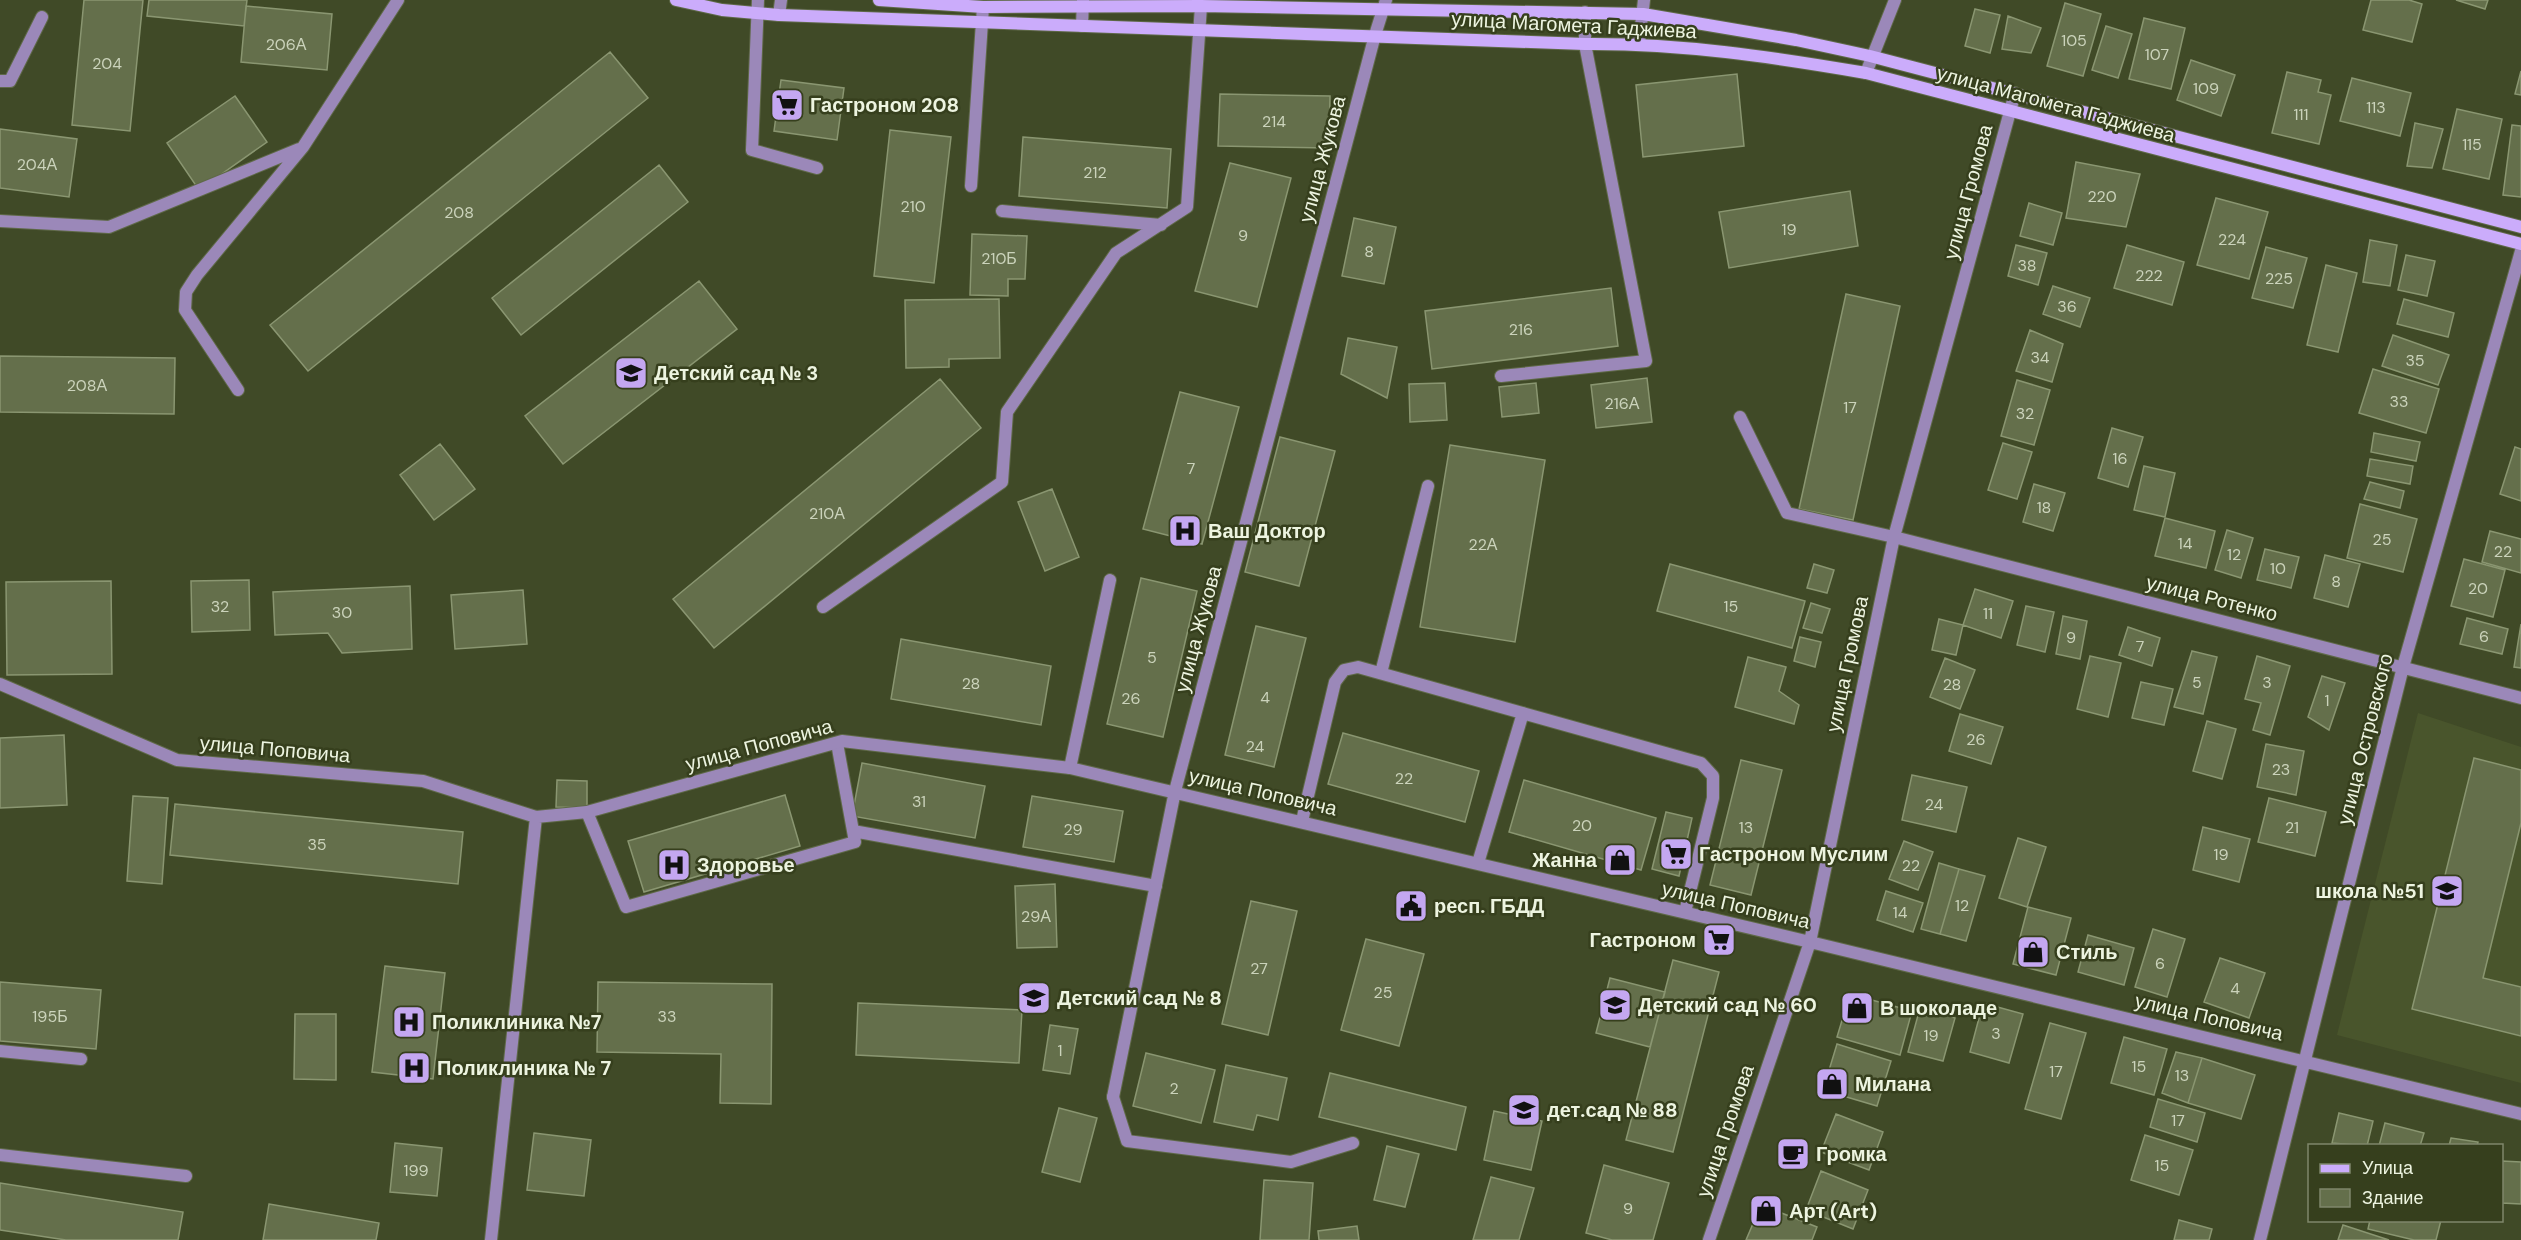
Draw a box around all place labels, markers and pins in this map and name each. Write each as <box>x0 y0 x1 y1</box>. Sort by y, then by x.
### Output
supermarket icon: Гастроном 208 <box>769 87 805 123</box>
place label: Гастроном 208 <box>810 92 959 118</box>
school or university icon: Детский сад № 3 <box>613 355 649 391</box>
place label: Детский сад № 3 <box>654 360 818 386</box>
hospital icon: Ваш Доктор <box>1167 513 1203 549</box>
place label: Ваш Доктор <box>1208 518 1326 544</box>
supermarket icon: Гастроном Муслим <box>1658 836 1694 872</box>
place label: Гастроном Муслим <box>1699 841 1888 867</box>
shop icon: Жанна <box>1602 842 1638 878</box>
hospital icon: Здоровье <box>656 847 692 883</box>
place label: Жанна <box>1531 847 1598 873</box>
place label: Здоровье <box>697 852 795 878</box>
school or university icon: школа №51 <box>2429 873 2465 909</box>
place label: школа №51 <box>2315 878 2424 904</box>
public building icon: респ. ГБДД <box>1393 888 1429 924</box>
place label: респ. ГБДД <box>1434 893 1544 919</box>
supermarket icon: Гастроном <box>1701 922 1737 958</box>
place label: Гастроном <box>1590 927 1696 953</box>
shop icon: Стиль <box>2015 934 2051 970</box>
place label: Стиль <box>2056 939 2118 965</box>
school or university icon: Детский сад № 8 <box>1016 980 1052 1016</box>
place label: Детский сад № 8 <box>1057 985 1222 1011</box>
school or university icon: Детский сад № 60 <box>1597 987 1633 1023</box>
shop icon: В шоколаде <box>1839 990 1875 1026</box>
place label: Детский сад № 60 <box>1638 992 1817 1018</box>
place label: В шоколаде <box>1880 995 1997 1021</box>
hospital icon: Поликлиника №7 <box>391 1004 427 1040</box>
place label: Поликлиника №7 <box>432 1009 602 1035</box>
hospital icon: Поликлиника № 7 <box>396 1050 432 1086</box>
place label: Поликлиника № 7 <box>437 1055 612 1081</box>
shop icon: Милана <box>1814 1066 1850 1102</box>
place label: Милана <box>1855 1071 1932 1097</box>
school or university icon: дет.сад № 88 <box>1506 1092 1542 1128</box>
place label: дет.сад № 88 <box>1547 1097 1678 1123</box>
cafe icon: Громка <box>1775 1136 1811 1172</box>
place label: Громка <box>1816 1141 1888 1167</box>
shop icon: Арт (Art) <box>1748 1193 1784 1229</box>
place label: Арт (Art) <box>1789 1198 1877 1224</box>

